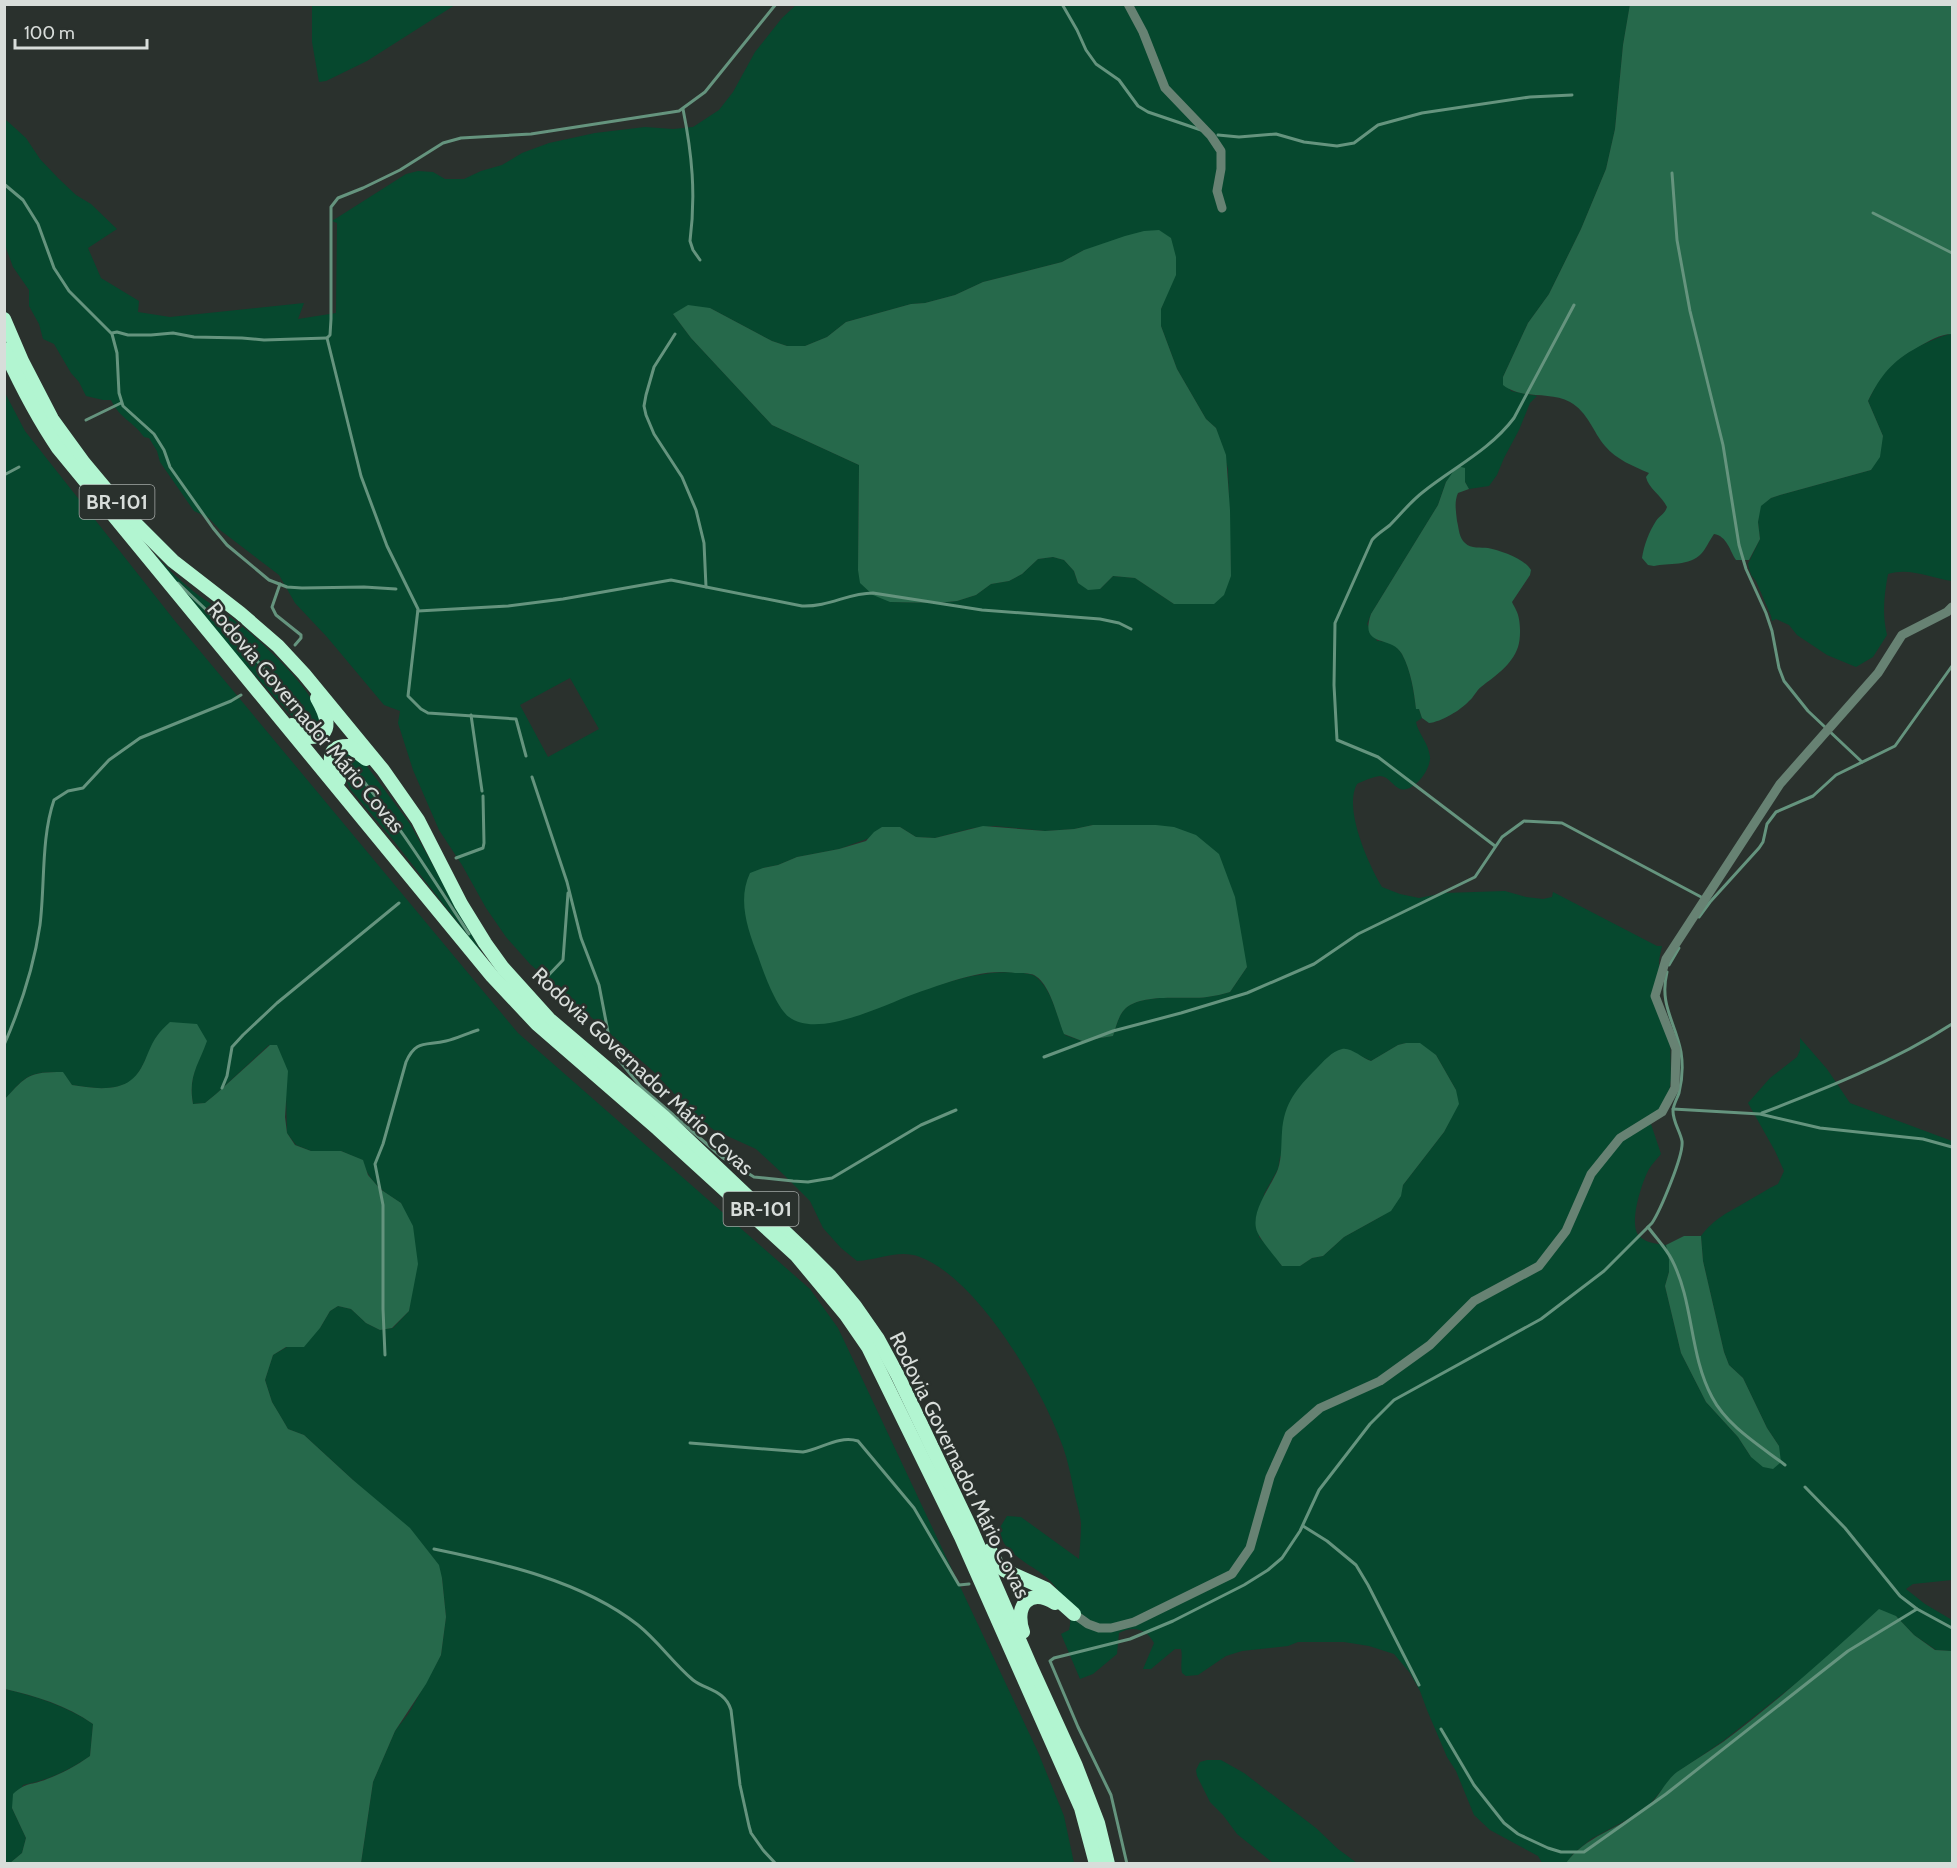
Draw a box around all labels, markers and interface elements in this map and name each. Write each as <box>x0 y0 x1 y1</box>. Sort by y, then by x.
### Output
scale bar <box>15 12 147 50</box>
text: 100 m <box>24 22 75 44</box>
road number: BR-101 <box>80 485 154 519</box>
street label: Rodovia Governador Mário Covas <box>202 597 410 838</box>
street label: Rodovia Governador Mário Covas <box>527 962 759 1180</box>
road number: BR-101 <box>724 1192 798 1226</box>
street label: Rodovia Governador Mário Covas <box>885 1328 1036 1602</box>

